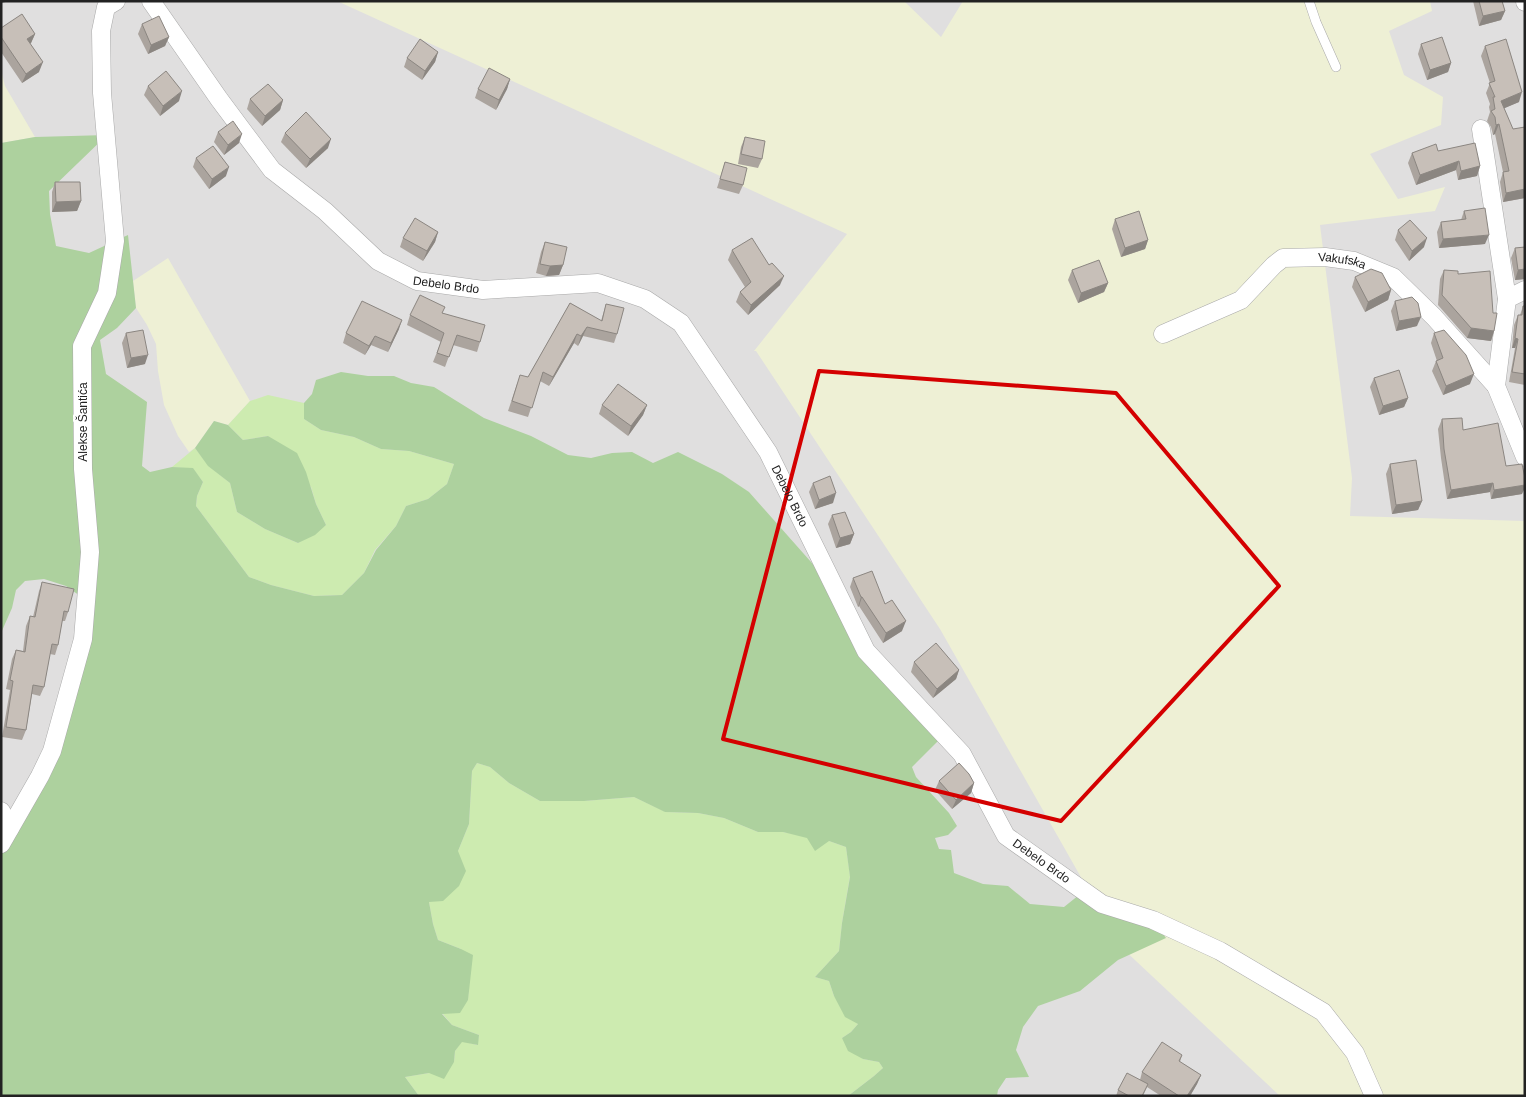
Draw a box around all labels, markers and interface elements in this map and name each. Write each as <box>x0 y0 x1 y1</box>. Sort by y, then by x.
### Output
street label: Vakufska <box>1318 250 1368 272</box>
street label: Debelo Brdo <box>412 274 481 296</box>
street label: Alekse Šantića <box>75 382 90 462</box>
street label: Debelo Brdo <box>769 463 811 529</box>
street label: Debelo Brdo <box>1010 836 1073 886</box>

